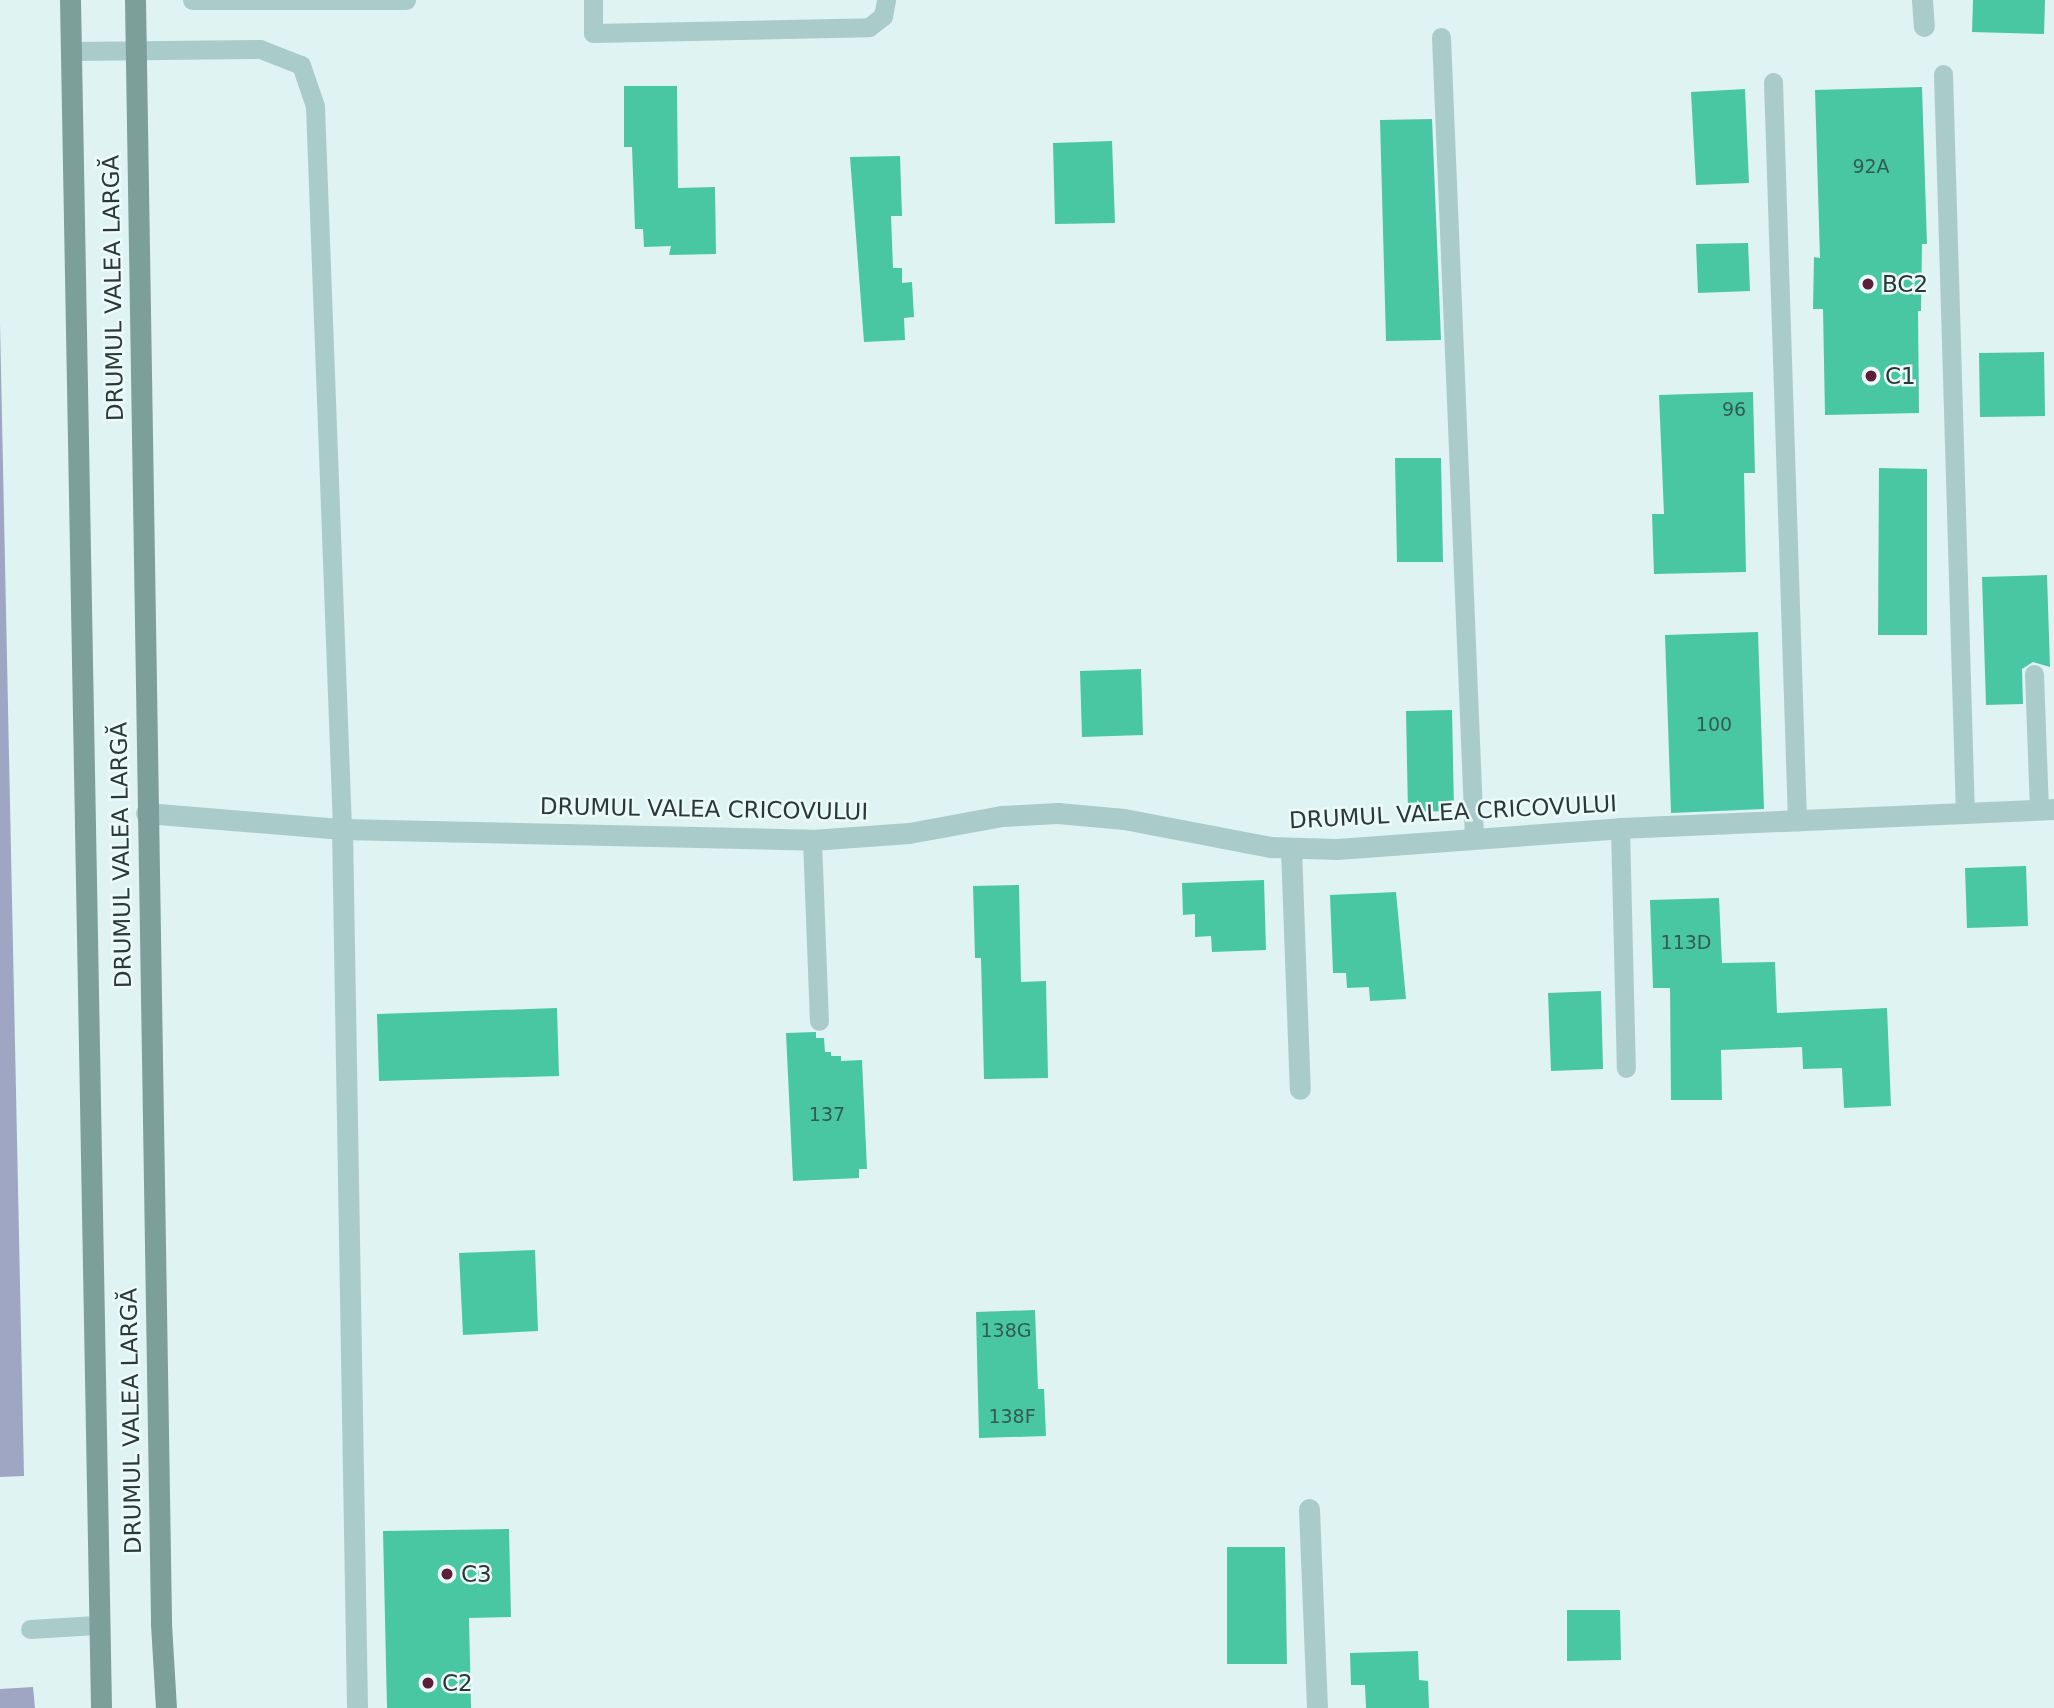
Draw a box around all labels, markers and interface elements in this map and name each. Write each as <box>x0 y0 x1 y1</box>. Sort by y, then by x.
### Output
street label: DRUMUL VALEA LARGĂ <box>97 155 129 421</box>
house number: 92A <box>1852 156 1890 178</box>
place label: BC2 <box>1882 270 1928 298</box>
marker: BC2 <box>1860 276 1876 292</box>
place label: C1 <box>1885 362 1916 390</box>
marker: C1 <box>1863 368 1879 384</box>
house number: 96 <box>1722 399 1746 421</box>
house number: 100 <box>1696 714 1732 736</box>
street label: DRUMUL VALEA LARGĂ <box>105 722 137 988</box>
street label: DRUMUL VALEA CRICOVULUI <box>1288 790 1618 834</box>
street label: DRUMUL VALEA CRICOVULUI <box>540 792 868 826</box>
house number: 113D <box>1661 932 1711 954</box>
house number: 137 <box>809 1104 845 1126</box>
street label: DRUMUL VALEA LARGĂ <box>115 1288 147 1554</box>
house number: 138G <box>981 1320 1031 1342</box>
house number: 138F <box>988 1406 1036 1428</box>
place label: C3 <box>461 1560 492 1588</box>
marker: C3 <box>439 1566 455 1582</box>
place label: C2 <box>442 1669 473 1697</box>
marker: C2 <box>420 1675 436 1691</box>

